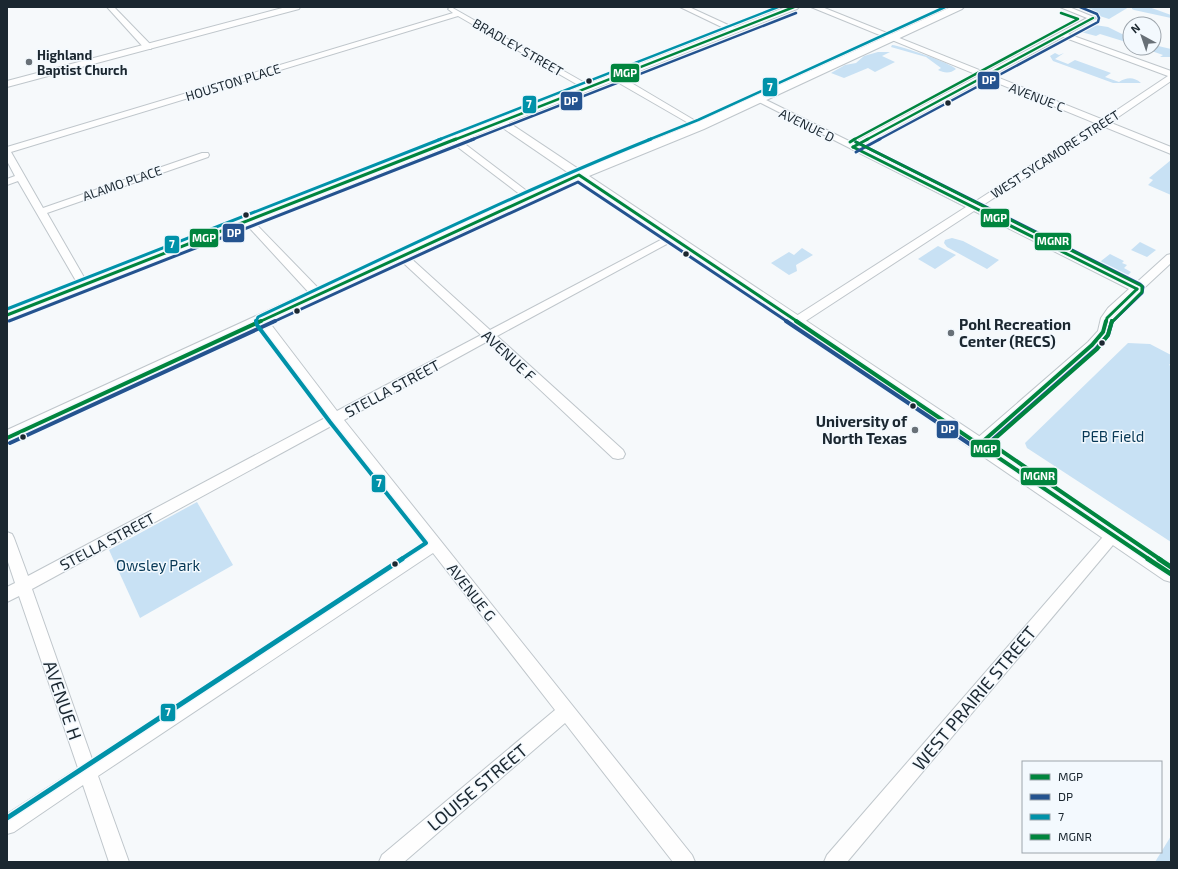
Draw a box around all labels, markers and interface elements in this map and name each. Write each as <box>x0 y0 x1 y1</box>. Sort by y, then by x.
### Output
street label: BRADLEY STREET <box>470 15 566 80</box>
north arrow <box>1122 16 1162 56</box>
text: N <box>1128 20 1143 35</box>
place label: Highland Baptist Church <box>37 47 128 78</box>
marker: Highland Baptist Church <box>24 57 34 67</box>
street label: HOUSTON PLACE <box>184 60 282 104</box>
line badge: MGP <box>610 63 640 83</box>
text: MGP <box>613 66 637 79</box>
line badge: DP <box>977 71 1000 90</box>
text: DP <box>982 73 996 86</box>
unlabelled marker <box>584 76 594 86</box>
line badge: 7 <box>762 77 778 97</box>
street label: AVENUE C <box>1007 79 1067 115</box>
text: 7 <box>767 80 773 93</box>
line badge: DP <box>560 91 583 111</box>
text: DP <box>564 94 578 107</box>
line badge: 7 <box>522 95 537 114</box>
text: 7 <box>526 97 532 110</box>
unlabelled marker <box>943 98 953 108</box>
street label: AVENUE D <box>777 105 837 145</box>
street label: WEST SYCAMORE STREET <box>988 106 1123 202</box>
street label: ALAMO PLACE <box>80 162 164 204</box>
line badge: MGP <box>980 208 1010 228</box>
unlabelled marker <box>241 210 251 220</box>
text: MGP <box>983 211 1007 224</box>
line badge: DP <box>222 223 245 243</box>
text: DP <box>227 226 241 239</box>
line badge: MGP <box>189 228 219 248</box>
text: MGP <box>192 231 216 244</box>
line badge: MGNR <box>1034 232 1072 251</box>
text: MGNR <box>1037 234 1069 247</box>
line badge: 7 <box>164 235 180 254</box>
text: 7 <box>169 237 175 250</box>
unlabelled marker <box>681 249 691 259</box>
unlabelled marker <box>292 306 302 316</box>
place label: Pohl Recreation Center (RECS) <box>959 315 1071 350</box>
street label: AVENUE F <box>478 326 540 384</box>
marker: Pohl Recreation Center (RECS) <box>946 328 956 338</box>
unlabelled marker <box>1097 338 1107 348</box>
street label: STELLA STREET <box>341 355 443 421</box>
unlabelled marker <box>908 401 918 411</box>
place label: University of North Texas <box>816 412 908 447</box>
line badge: DP <box>936 420 959 439</box>
text: DP <box>941 422 955 435</box>
marker: University of North Texas <box>910 425 920 435</box>
park label: PEB Field <box>1082 427 1144 445</box>
unlabelled marker <box>18 432 28 442</box>
line badge: MGP <box>970 439 1001 458</box>
text: MGP <box>973 442 997 455</box>
line badge: MGNR <box>1020 467 1058 486</box>
text: MGNR <box>1023 469 1055 482</box>
line badge: 7 <box>371 474 386 493</box>
text: 7 <box>376 476 382 489</box>
street label: STELLA STREET <box>56 508 158 574</box>
park label: Owsley Park <box>116 556 200 574</box>
unlabelled marker <box>390 559 400 569</box>
street label: AVENUE G <box>444 560 500 624</box>
street label: WEST PRAIRIE STREET <box>907 621 1041 774</box>
street label: AVENUE H <box>39 657 87 743</box>
line badge: 7 <box>160 703 176 722</box>
text: 7 <box>165 705 171 718</box>
street label: LOUISE STREET <box>422 738 532 835</box>
legend <box>1022 761 1162 853</box>
text: MGP <box>1058 769 1083 783</box>
text: DP <box>1058 789 1073 803</box>
text: 7 <box>1058 809 1064 823</box>
text: MGNR <box>1058 829 1092 843</box>

